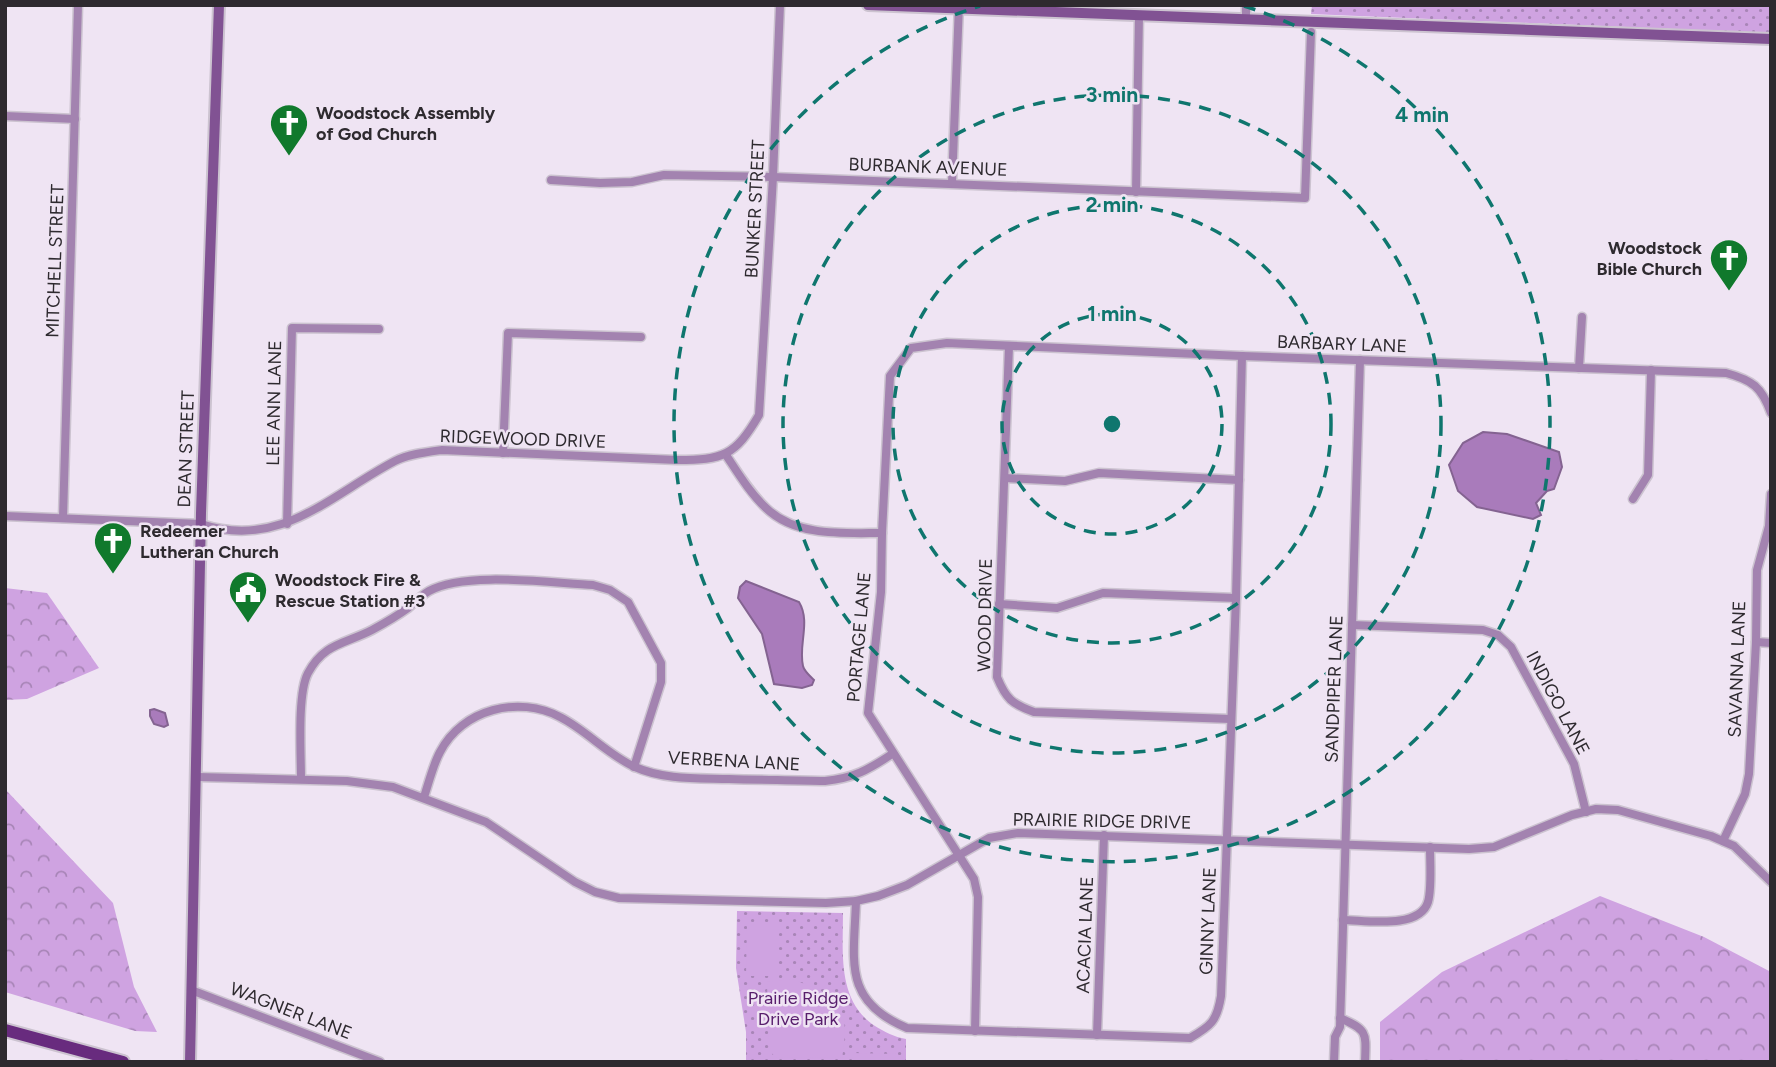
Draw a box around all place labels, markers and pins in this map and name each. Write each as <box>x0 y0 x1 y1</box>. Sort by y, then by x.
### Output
church icon: Woodstock Assembly of God Church <box>268 102 310 157</box>
place label: Woodstock Assembly of God Church <box>316 102 496 145</box>
place label: Woodstock Bible Church <box>1596 237 1702 280</box>
church icon: Woodstock Bible Church <box>1708 237 1750 292</box>
centre of rings <box>1100 412 1124 436</box>
church icon: Redeemer Lutheran Church <box>92 520 134 575</box>
place label: Redeemer Lutheran Church <box>140 520 279 563</box>
public building icon: Woodstock Fire & Rescue Station #3 <box>227 569 269 624</box>
place label: Woodstock Fire & Rescue Station #3 <box>275 569 425 612</box>

